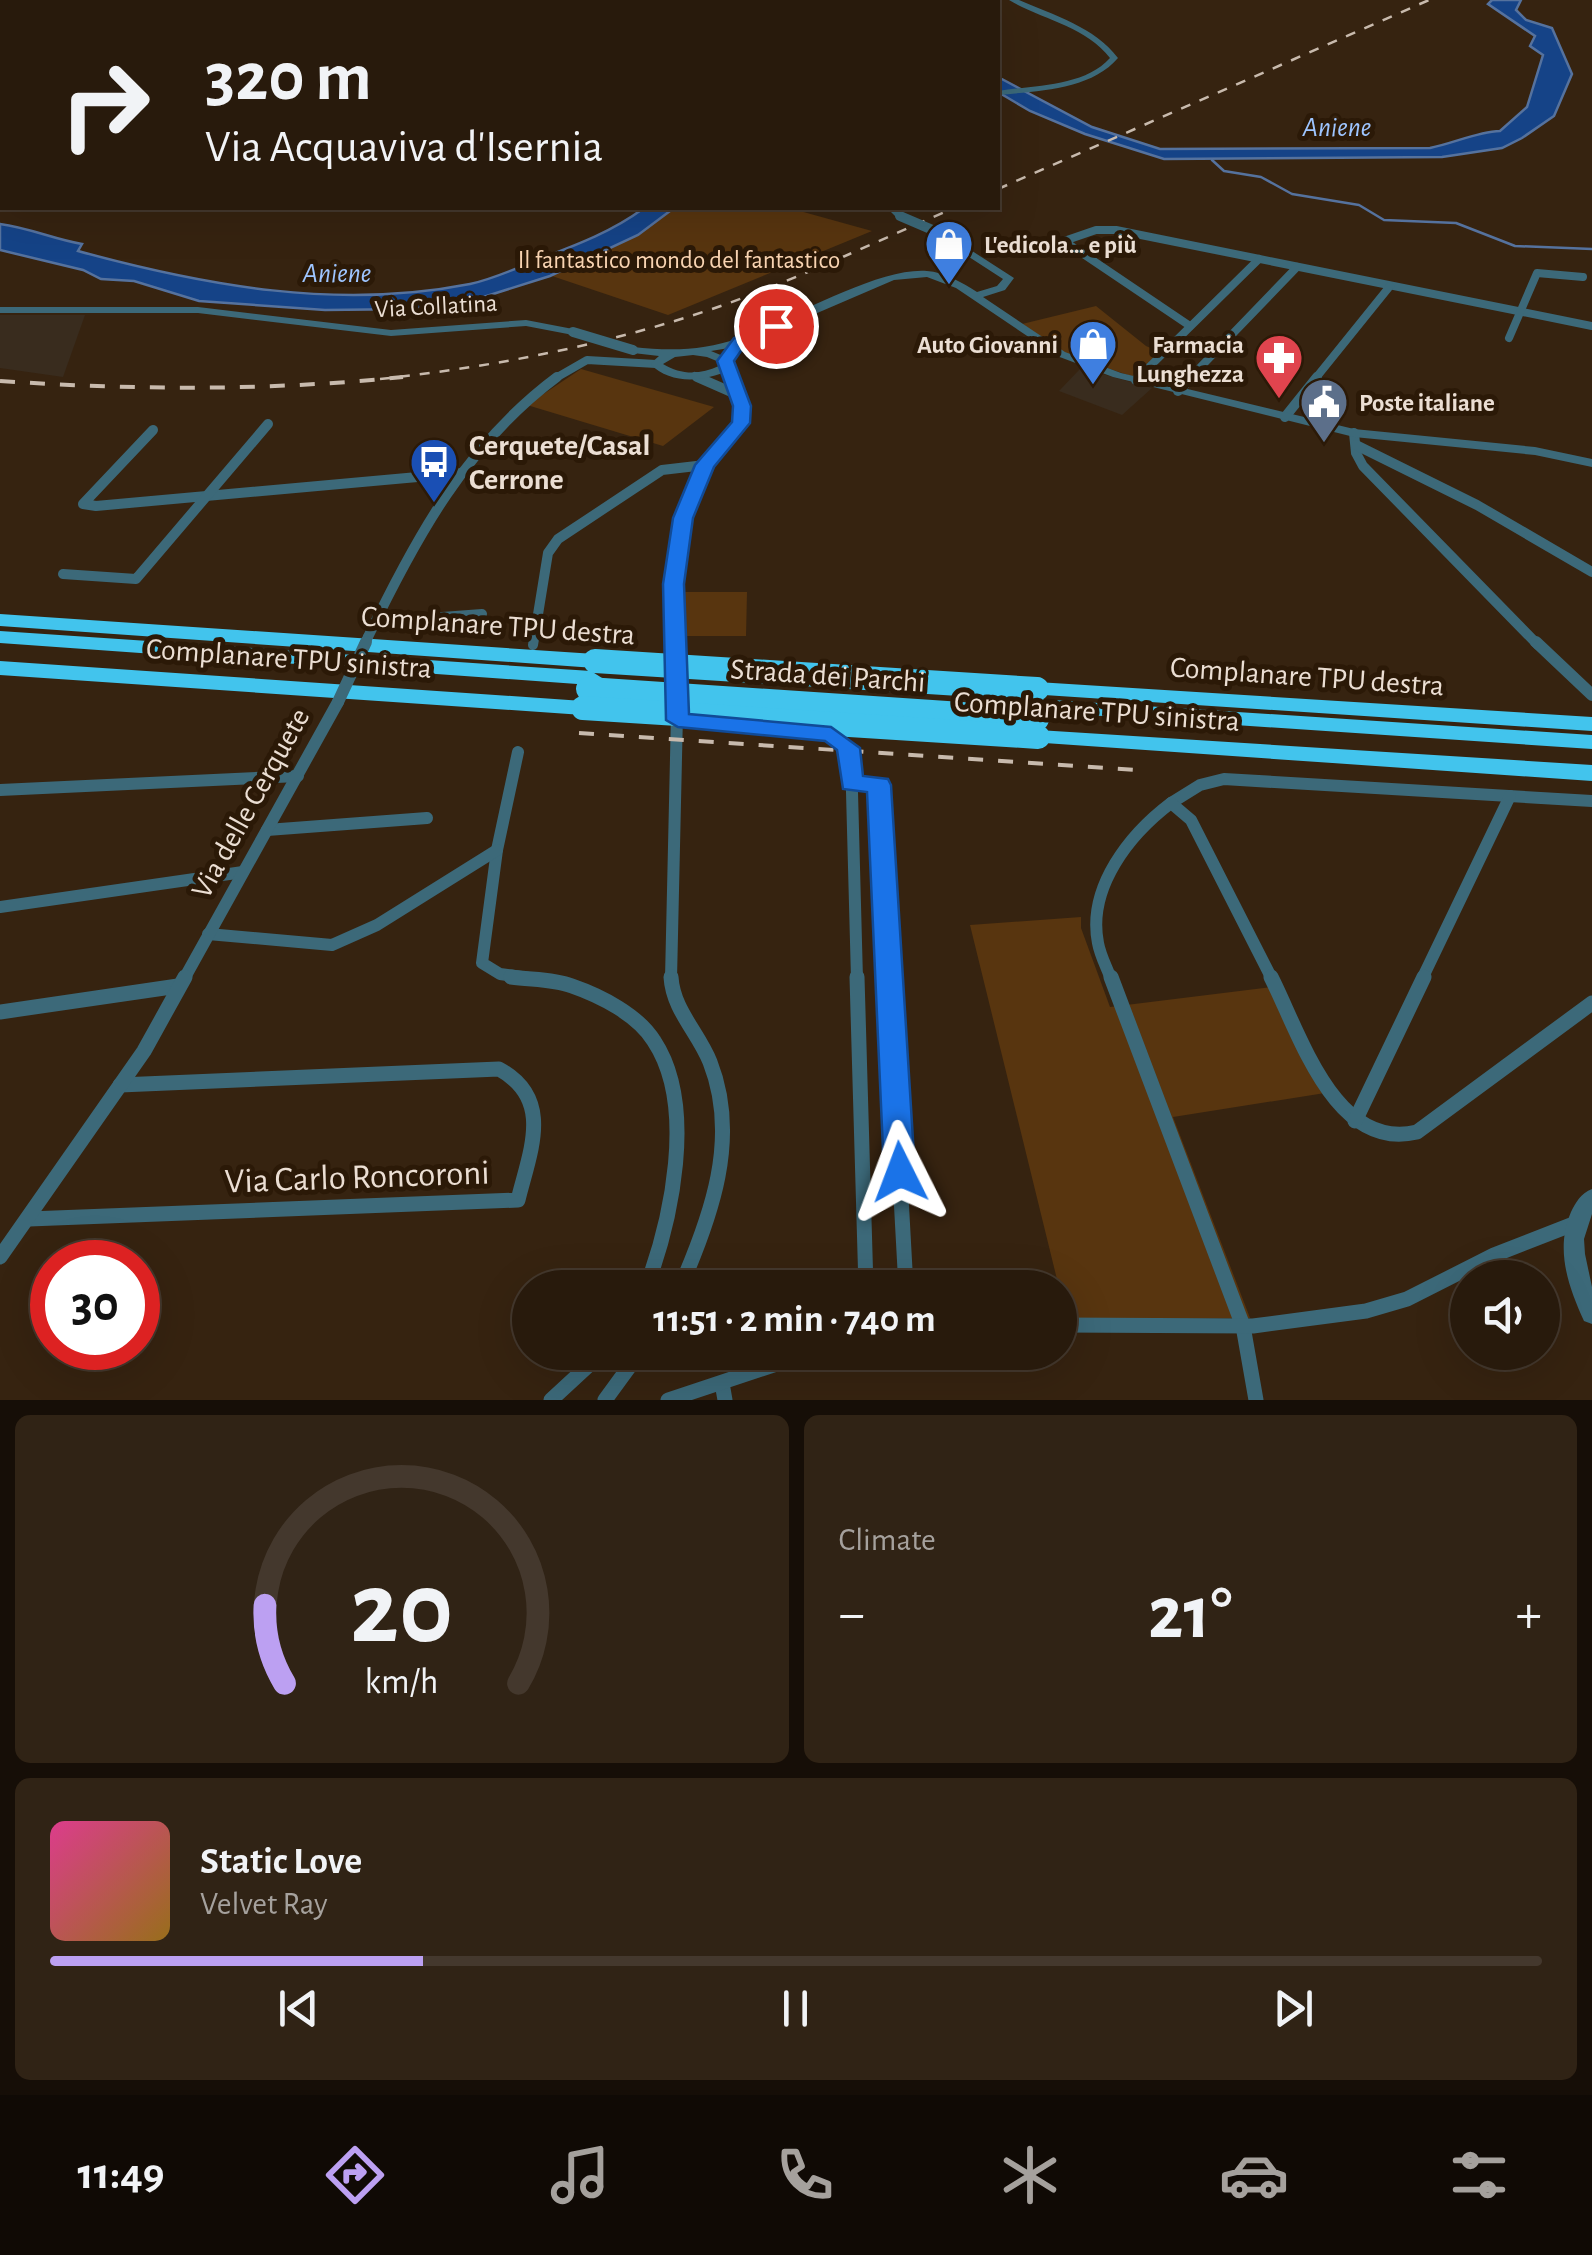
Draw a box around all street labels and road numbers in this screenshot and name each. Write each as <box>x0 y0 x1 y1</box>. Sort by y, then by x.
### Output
street label: Via Collatina <box>374 291 498 322</box>
street label: Complanare TPU destra <box>360 601 636 651</box>
street label: Complanare TPU sinistra <box>145 634 433 684</box>
street label: Complanare TPU destra <box>1169 652 1445 702</box>
street label: Strada dei Parchi <box>729 654 926 698</box>
street label: Complanare TPU sinistra <box>953 687 1241 737</box>
street label: Via delle Cerquete <box>186 704 315 903</box>
street label: Via Carlo Roncoroni <box>224 1155 490 1200</box>

